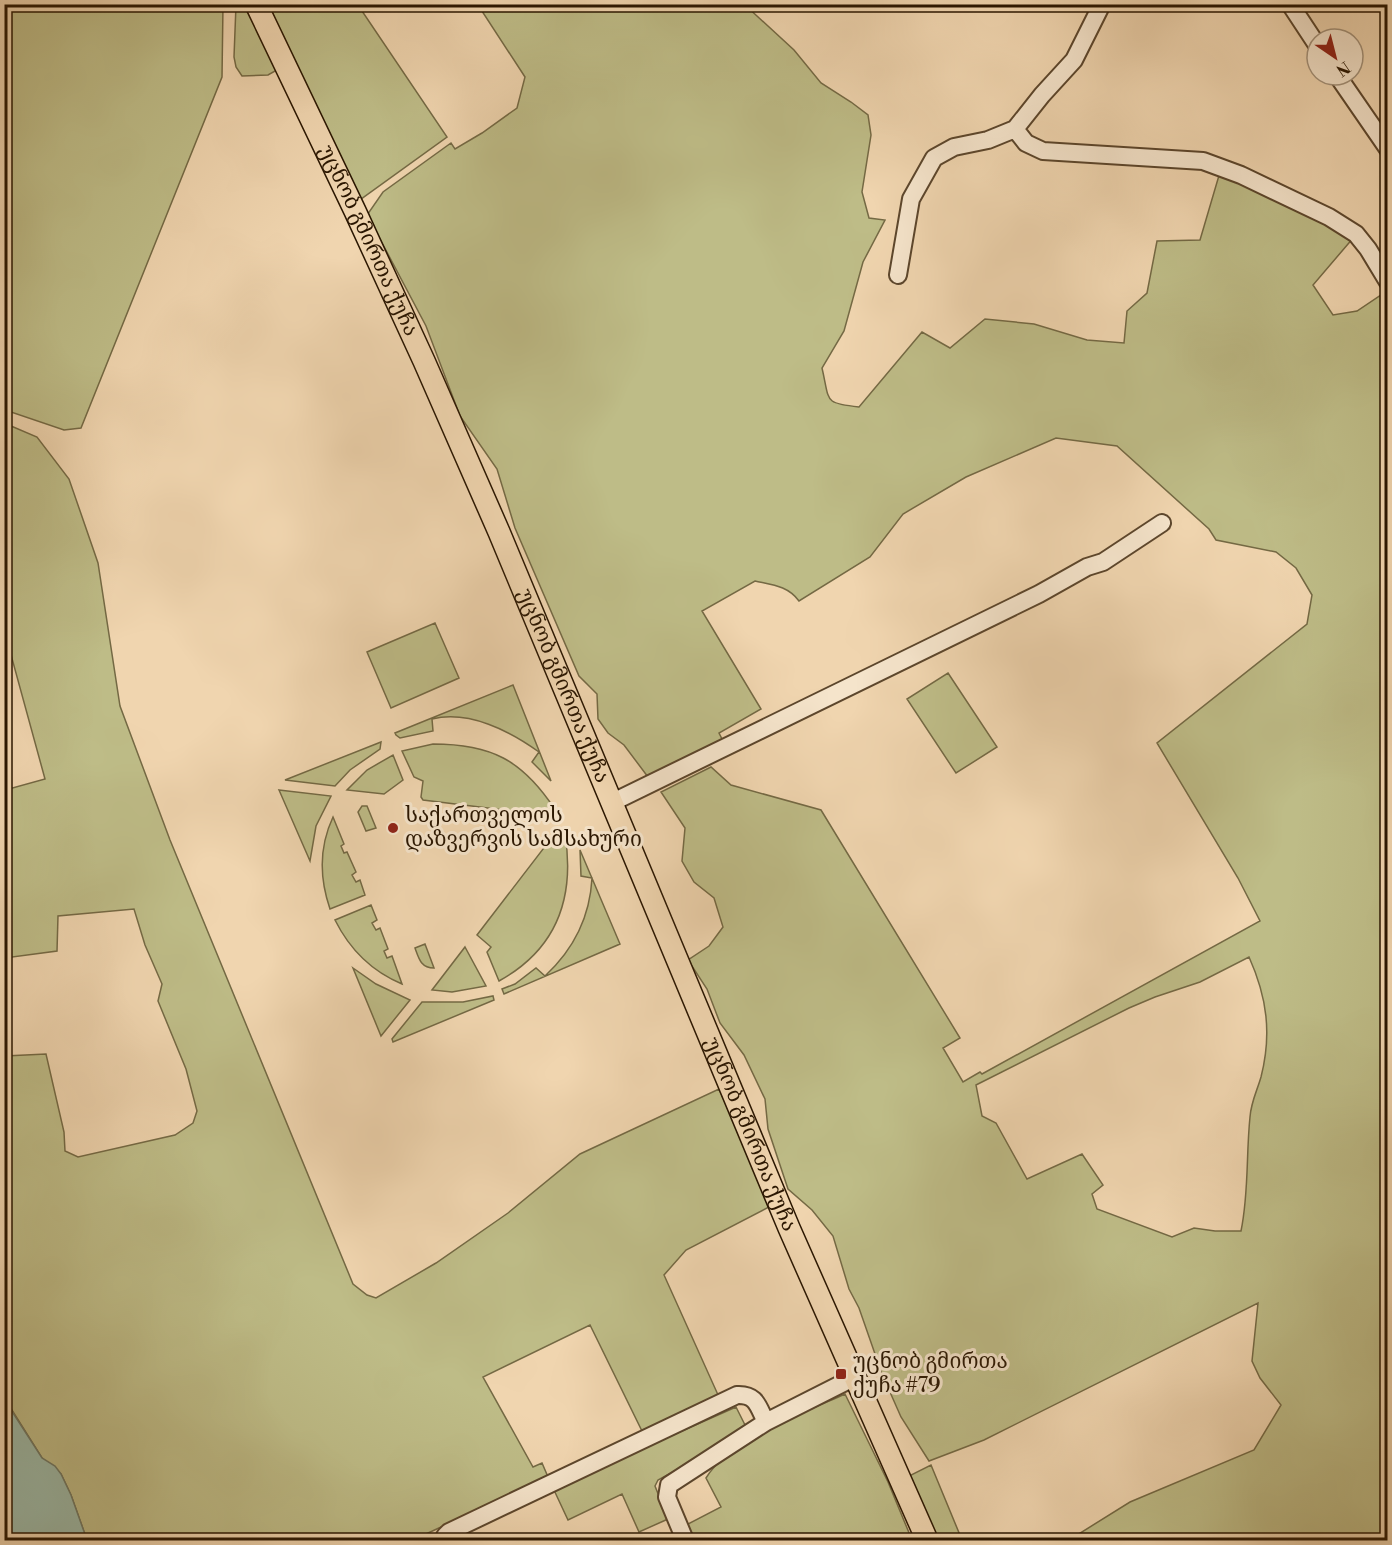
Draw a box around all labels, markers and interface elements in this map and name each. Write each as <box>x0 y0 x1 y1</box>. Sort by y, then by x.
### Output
north arrow <box>1305 27 1365 87</box>
text: N <box>1332 57 1354 80</box>
street label: უცნობ გმირთა ქუჩა <box>312 141 424 340</box>
street label: უცნობ გმირთა ქუჩა <box>511 585 615 787</box>
place label: საქართველოს დაზვერვის სამსახური <box>405 803 642 853</box>
marker: საქართველოს დაზვერვის სამსახური <box>386 821 400 835</box>
street label: უცნობ გმირთა ქუჩა <box>698 1034 802 1235</box>
place label: უცნობ გმირთა ქუჩა #79 <box>853 1349 1008 1399</box>
marker: უცნობ გმირთა ქუჩა #79 <box>834 1367 848 1381</box>

